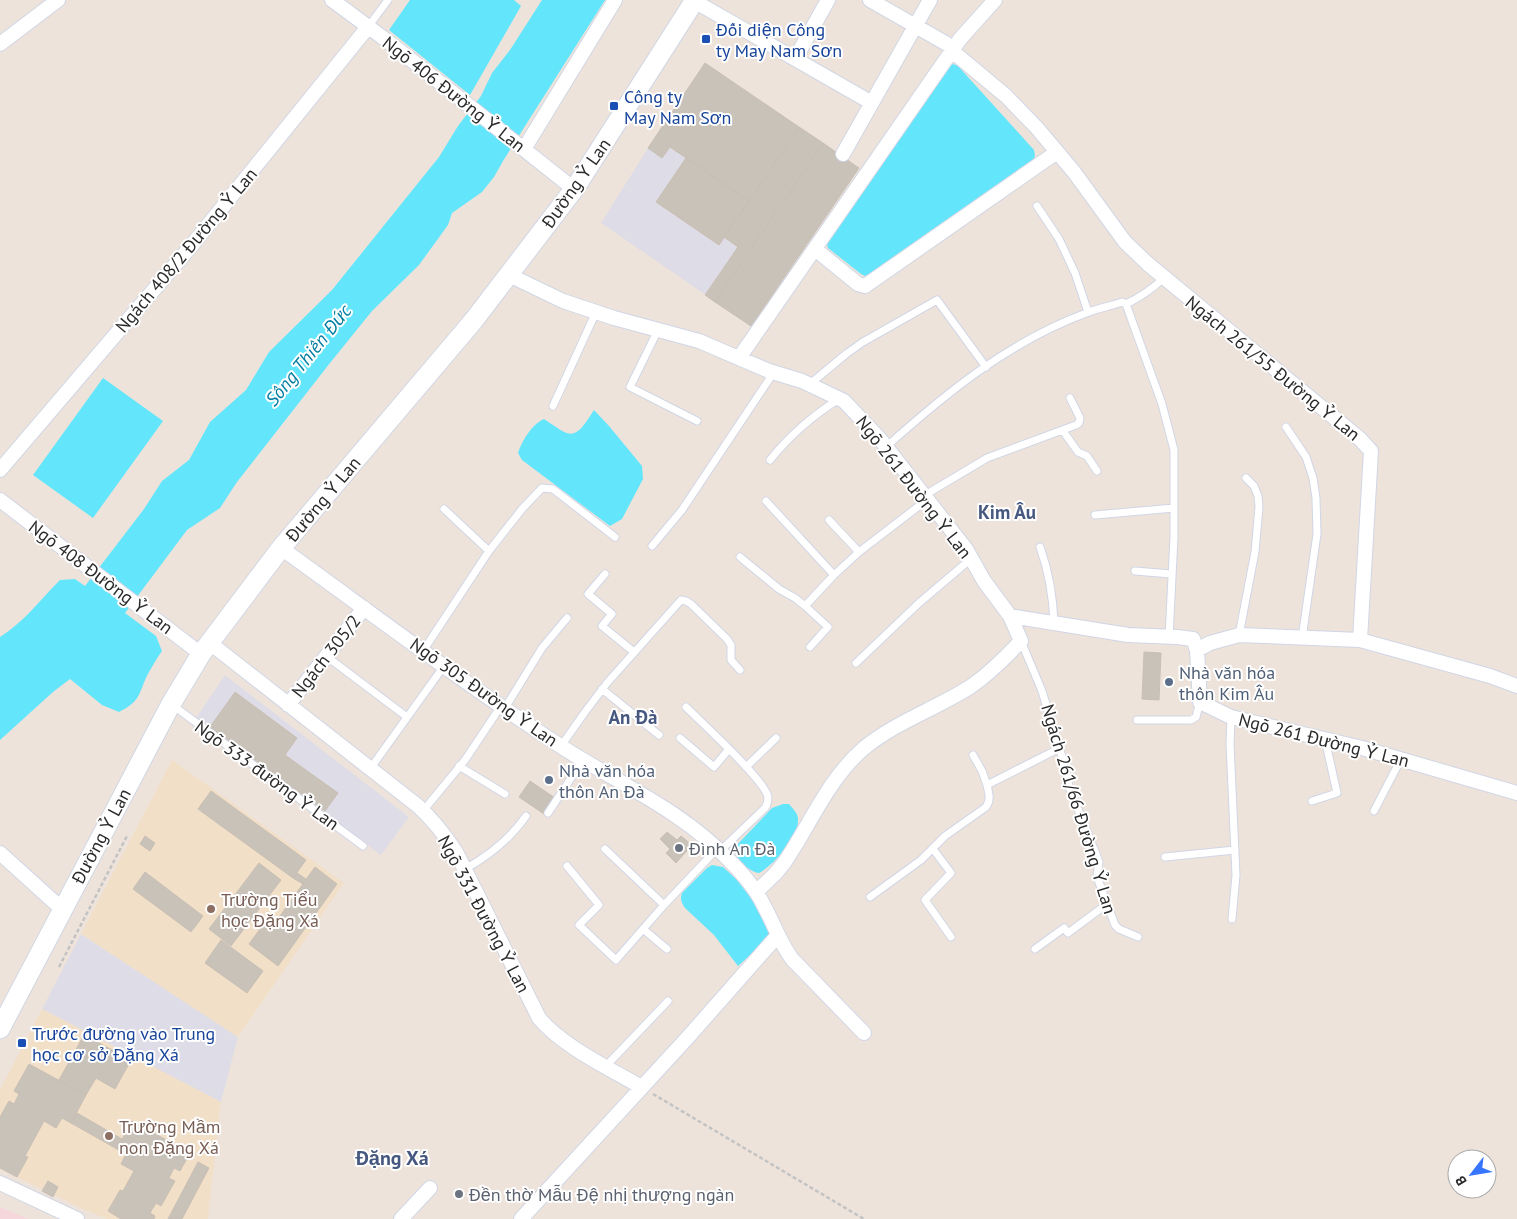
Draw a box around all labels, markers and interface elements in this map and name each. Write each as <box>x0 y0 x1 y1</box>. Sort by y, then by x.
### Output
place label: Đối diện Công ty May Nam Sơn <box>715 18 842 62</box>
street label: Ngõ 406 Đường Ỷ Lan <box>378 31 530 157</box>
marker: Đối diện Công ty May Nam Sơn <box>700 33 712 45</box>
place label: Công ty May Nam Sơn <box>624 85 731 129</box>
marker: Công ty May Nam Sơn <box>608 100 620 112</box>
street label: Đường Ỷ Lan <box>536 134 615 233</box>
street label: Ngách 408/2 Đường Ỷ Lan <box>110 163 262 337</box>
street label: Ngách 261/55 Đường Ỷ Lan <box>1181 290 1365 446</box>
water label: Sông Thiên Đức <box>260 299 357 411</box>
street label: Ngõ 261 Đường Ỷ Lan <box>851 411 977 563</box>
street label: Đường Ỷ Lan <box>280 452 365 547</box>
district label: Kim Âu <box>978 500 1036 524</box>
street label: Ngõ 408 Đường Ỷ Lan <box>24 515 178 639</box>
street label: Ngách 305/2 <box>286 610 366 702</box>
street label: Ngõ 305 Đường Ỷ Lan <box>406 632 562 752</box>
place label: Nhà văn hóa thôn Kim Âu <box>1179 661 1275 705</box>
marker: Nhà văn hóa thôn Kim Âu <box>1163 676 1175 688</box>
street label: Ngách 261/66 Đường Ỷ Lan <box>1036 701 1122 917</box>
district label: An Đà <box>609 705 657 729</box>
street label: Ngõ 261 Đường Ỷ Lan <box>1236 708 1412 772</box>
street label: Ngõ 333 đường Ỷ Lan <box>190 715 344 835</box>
place label: Nhà văn hóa thôn An Đà <box>559 759 655 803</box>
marker: Nhà văn hóa thôn An Đà <box>543 774 555 786</box>
street label: Đường Ỷ Lan <box>66 784 136 888</box>
street label: Ngõ 331 Đường Ỷ Lan <box>433 831 535 997</box>
place label: Đình An Đà <box>688 837 776 860</box>
marker: Đình An Đà <box>673 842 685 854</box>
place label: Trường Tiểu học Đặng Xá <box>221 888 319 932</box>
marker: Trường Tiểu học Đặng Xá <box>205 903 217 915</box>
place label: Trước đường vào Trung học cơ sở Đặng Xá <box>32 1022 215 1066</box>
marker: Trước đường vào Trung học cơ sở Đặng Xá <box>16 1037 28 1049</box>
place label: Trường Mầm non Đặng Xá <box>119 1115 220 1159</box>
marker: Trường Mầm non Đặng Xá <box>103 1130 115 1142</box>
district label: Đặng Xá <box>354 1145 429 1171</box>
north arrow <box>1447 1149 1497 1199</box>
text: B <box>1451 1173 1471 1189</box>
place label: Đền thờ Mẫu Đệ nhị thượng ngàn <box>468 1183 734 1206</box>
marker: Đền thờ Mẫu Đệ nhị thượng ngàn <box>453 1188 465 1200</box>

